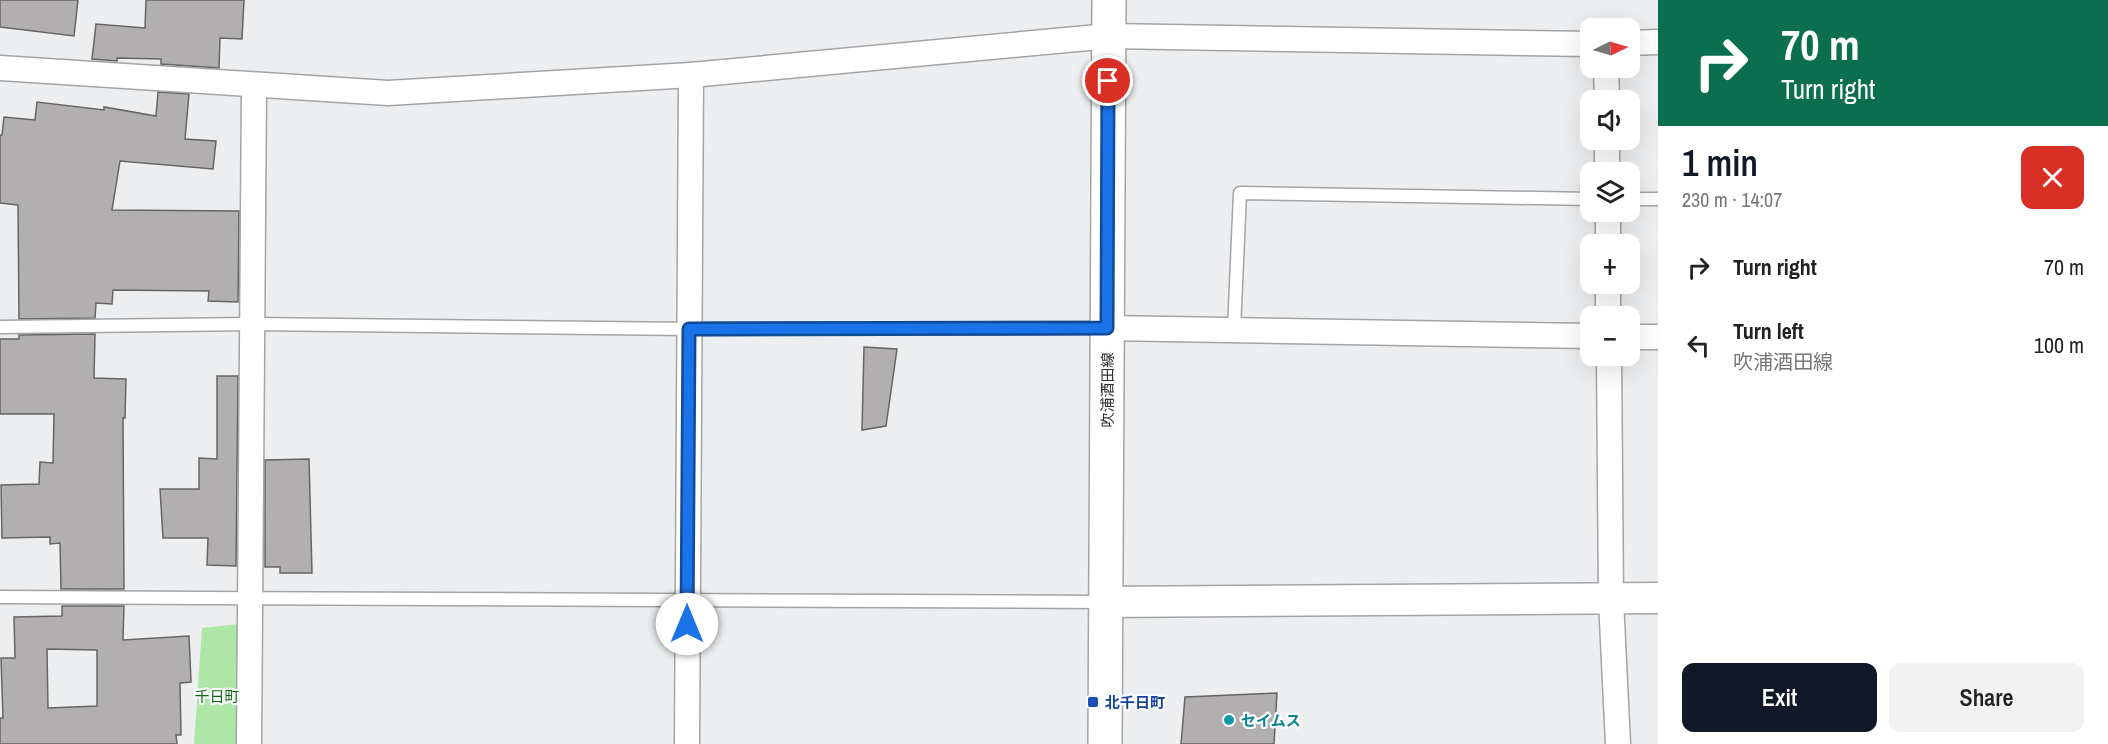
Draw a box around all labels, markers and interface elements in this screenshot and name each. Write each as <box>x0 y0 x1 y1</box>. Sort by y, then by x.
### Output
text: 70 m <box>1781 17 1860 73</box>
north arrow <box>1580 18 1640 78</box>
map controls <box>1580 18 1640 366</box>
icon: right <box>1682 24 1760 102</box>
pin <box>1082 55 1133 106</box>
icon: arrive <box>1091 64 1124 97</box>
text: Turn right <box>1781 71 1875 107</box>
button: sound <box>1580 90 1640 150</box>
text: 1 min <box>1682 139 1758 187</box>
button: close <box>2021 146 2084 209</box>
button: layers <box>1580 162 1640 222</box>
text: 230 m · 14:07 <box>1682 186 1782 213</box>
button: + <box>1580 234 1640 294</box>
icon: right <box>1682 251 1715 284</box>
text: Turn right <box>1733 252 1817 282</box>
text: 70 m <box>2044 252 2084 282</box>
button: − <box>1580 306 1640 366</box>
text: Turn left <box>1733 316 1804 346</box>
icon: left <box>1682 329 1715 362</box>
text: 100 m <box>2034 330 2084 360</box>
text: 吹浦酒田線 <box>1733 348 1833 375</box>
street label: 吹浦酒田線 <box>1097 352 1118 428</box>
position arrow <box>655 592 719 656</box>
button: Exit <box>1682 663 1877 732</box>
button: Share <box>1889 663 2084 732</box>
park label: 千日町 <box>194 686 240 707</box>
place label: 北千日町 <box>1105 692 1165 713</box>
marker: 北千日町 <box>1086 695 1100 709</box>
place label: セイムス <box>1241 710 1301 731</box>
marker: セイムス <box>1222 713 1236 727</box>

